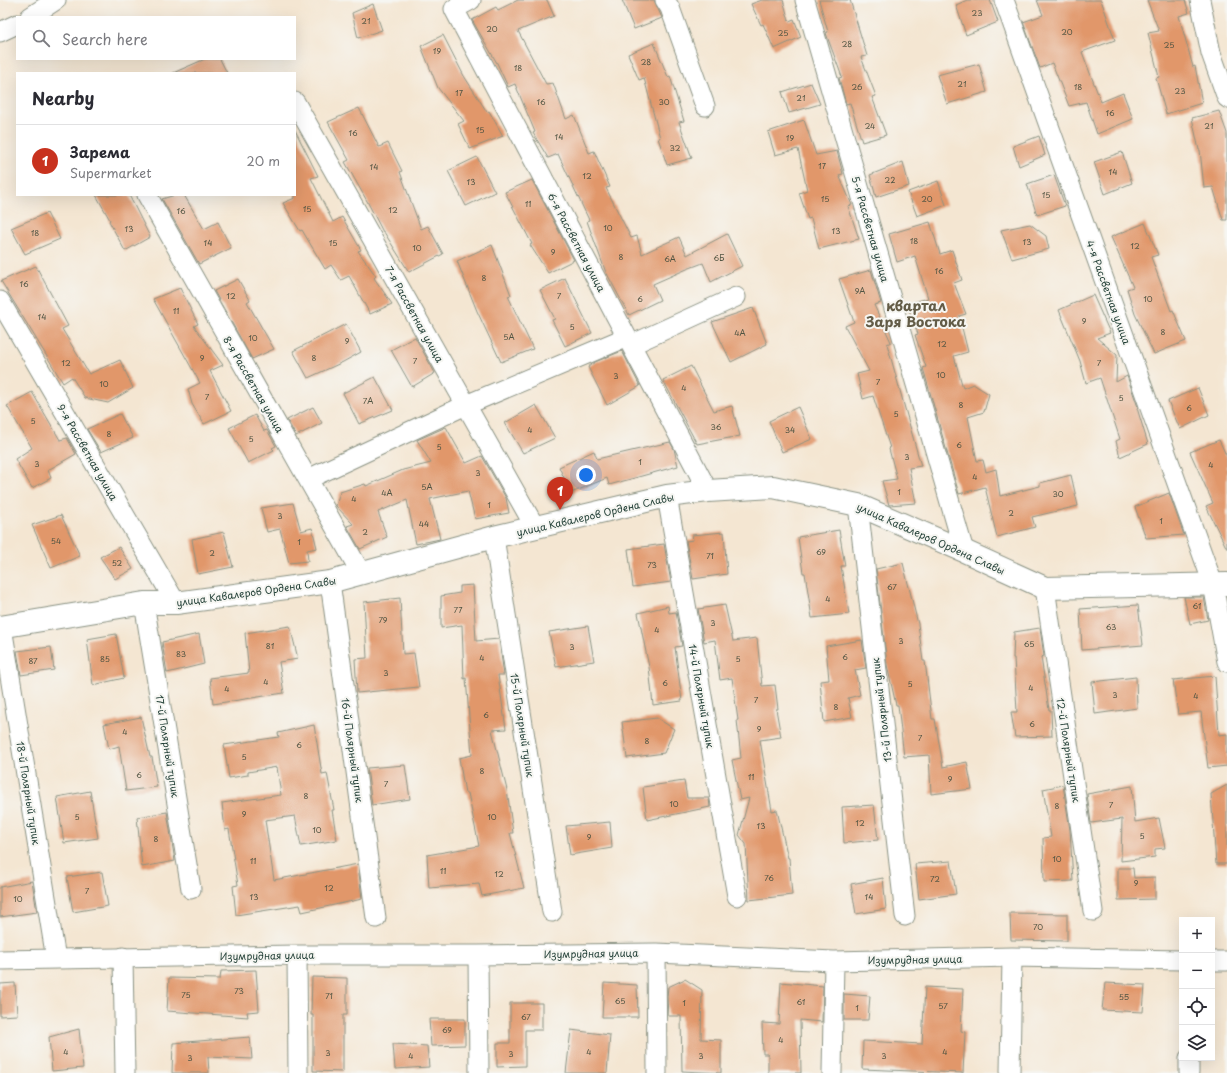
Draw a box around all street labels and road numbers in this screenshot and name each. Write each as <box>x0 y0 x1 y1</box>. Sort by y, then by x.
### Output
street label: 5-я Рассветная улица <box>849 174 894 284</box>
street label: 6-я Рассветная улица <box>545 190 610 295</box>
street label: 4-я Рассветная улица <box>1083 238 1135 347</box>
street label: 7-я Рассветная улица <box>383 263 447 365</box>
street label: 8-я Рассветная улица <box>220 333 288 436</box>
street label: 9-я Рассветная улица <box>54 401 122 504</box>
street label: улица Кавалеров Ордена Славы <box>515 489 675 539</box>
street label: улица Кавалеров Ордена Славы <box>854 498 1008 578</box>
street label: улица Кавалеров Ордена Славы <box>175 572 337 610</box>
street label: 14-й Полярный тупик <box>685 643 719 749</box>
street label: 13-й Полярный тупик <box>867 657 896 763</box>
street label: 15-й Полярный тупик <box>506 672 539 778</box>
street label: 17-й Полярный тупик <box>151 694 184 799</box>
street label: 16-й Полярный тупик <box>337 697 368 803</box>
street label: 12-й Полярный тупик <box>1052 697 1085 803</box>
street label: 18-й Полярный тупик <box>12 740 45 846</box>
street label: Изумрудная улица <box>544 945 639 962</box>
street label: Изумрудная улица <box>220 947 315 964</box>
street label: Изумрудная улица <box>868 951 963 968</box>

